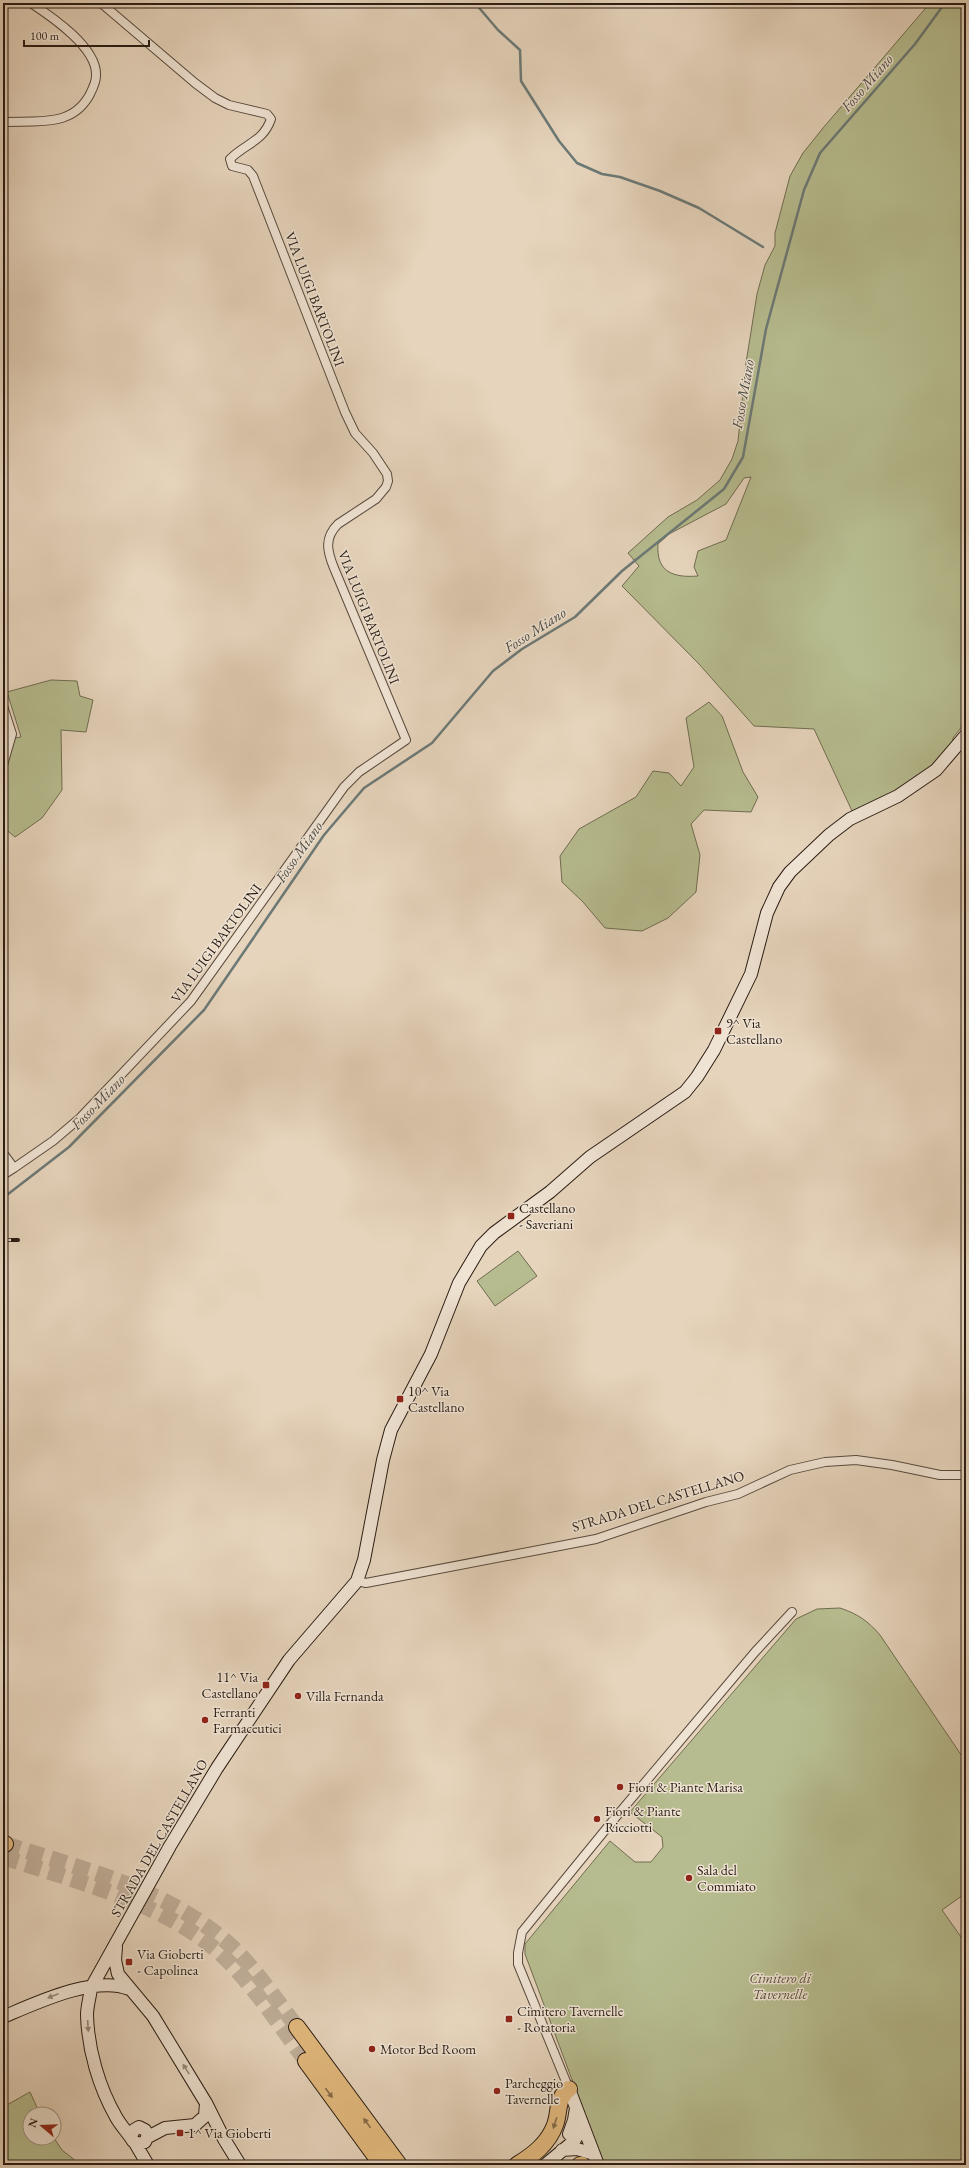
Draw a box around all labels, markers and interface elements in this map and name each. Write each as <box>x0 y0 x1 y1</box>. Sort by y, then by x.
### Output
scale bar <box>24 22 149 48</box>
text: 100 m <box>30 28 60 44</box>
water label: Fosso Miano <box>836 50 897 116</box>
street label: VIA LUIGI BARTOLINI <box>281 229 349 369</box>
water label: Fosso Miano <box>727 357 758 431</box>
street label: VIA LUIGI BARTOLINI <box>334 547 404 687</box>
water label: Fosso Miano <box>499 602 570 657</box>
water label: Fosso Miano <box>270 817 327 887</box>
street label: VIA LUIGI BARTOLINI <box>167 880 265 1006</box>
place label: 9^ Via Castellano <box>726 1014 783 1048</box>
marker: 9^ Via Castellano <box>713 1026 723 1036</box>
water label: Fosso Miano <box>66 1070 129 1134</box>
place label: Castellano - Saveriani <box>519 1199 576 1233</box>
marker: Castellano - Saveriani <box>506 1211 516 1221</box>
place label: 10^ Via Castellano <box>408 1382 465 1416</box>
marker: 10^ Via Castellano <box>395 1394 405 1404</box>
street label: STRADA DEL CASTELLANO <box>570 1466 747 1536</box>
place label: 11^ Via Castellano <box>201 1668 258 1702</box>
marker: 11^ Via Castellano <box>261 1680 271 1690</box>
place label: Villa Fernanda <box>306 1687 384 1705</box>
marker: Villa Fernanda <box>293 1691 303 1701</box>
place label: Ferranti Farmaceutici <box>213 1703 282 1737</box>
marker: Ferranti Farmaceutici <box>200 1715 210 1725</box>
street label: STRADA DEL CASTELLANO <box>106 1756 212 1920</box>
place label: Fiori & Piante Marisa <box>628 1778 743 1796</box>
marker: Fiori & Piante Marisa <box>615 1782 625 1792</box>
place label: Fiori & Piante Ricciotti <box>605 1802 681 1836</box>
marker: Fiori & Piante Ricciotti <box>592 1814 602 1824</box>
place label: Sala del Commiato <box>697 1861 756 1895</box>
marker: Sala del Commiato <box>684 1873 694 1883</box>
place label: Via Gioberti - Capolinea <box>137 1945 204 1979</box>
marker: Via Gioberti - Capolinea <box>124 1957 134 1967</box>
park label: Cimitero di Tavernelle <box>749 1969 812 2003</box>
one-way arrow <box>47 1994 59 2000</box>
place label: Cimitero Tavernelle - Rotatoria <box>517 2002 624 2036</box>
marker: Cimitero Tavernelle - Rotatoria <box>504 2014 514 2024</box>
one-way arrow <box>84 2020 91 2032</box>
place label: Motor Bed Room <box>380 2040 476 2058</box>
marker: Motor Bed Room <box>367 2044 377 2054</box>
one-way arrow <box>182 2063 189 2075</box>
place label: Parcheggio Tavernelle <box>505 2074 563 2108</box>
marker: Parcheggio Tavernelle <box>492 2086 502 2096</box>
one-way arrow <box>325 2088 333 2098</box>
north arrow <box>22 2106 62 2146</box>
text: N <box>24 2116 41 2129</box>
one-way arrow <box>363 2118 371 2128</box>
one-way arrow <box>552 2118 558 2130</box>
place label: 1^ Via Gioberti <box>188 2124 272 2142</box>
marker: 1^ Via Gioberti <box>175 2128 185 2138</box>

